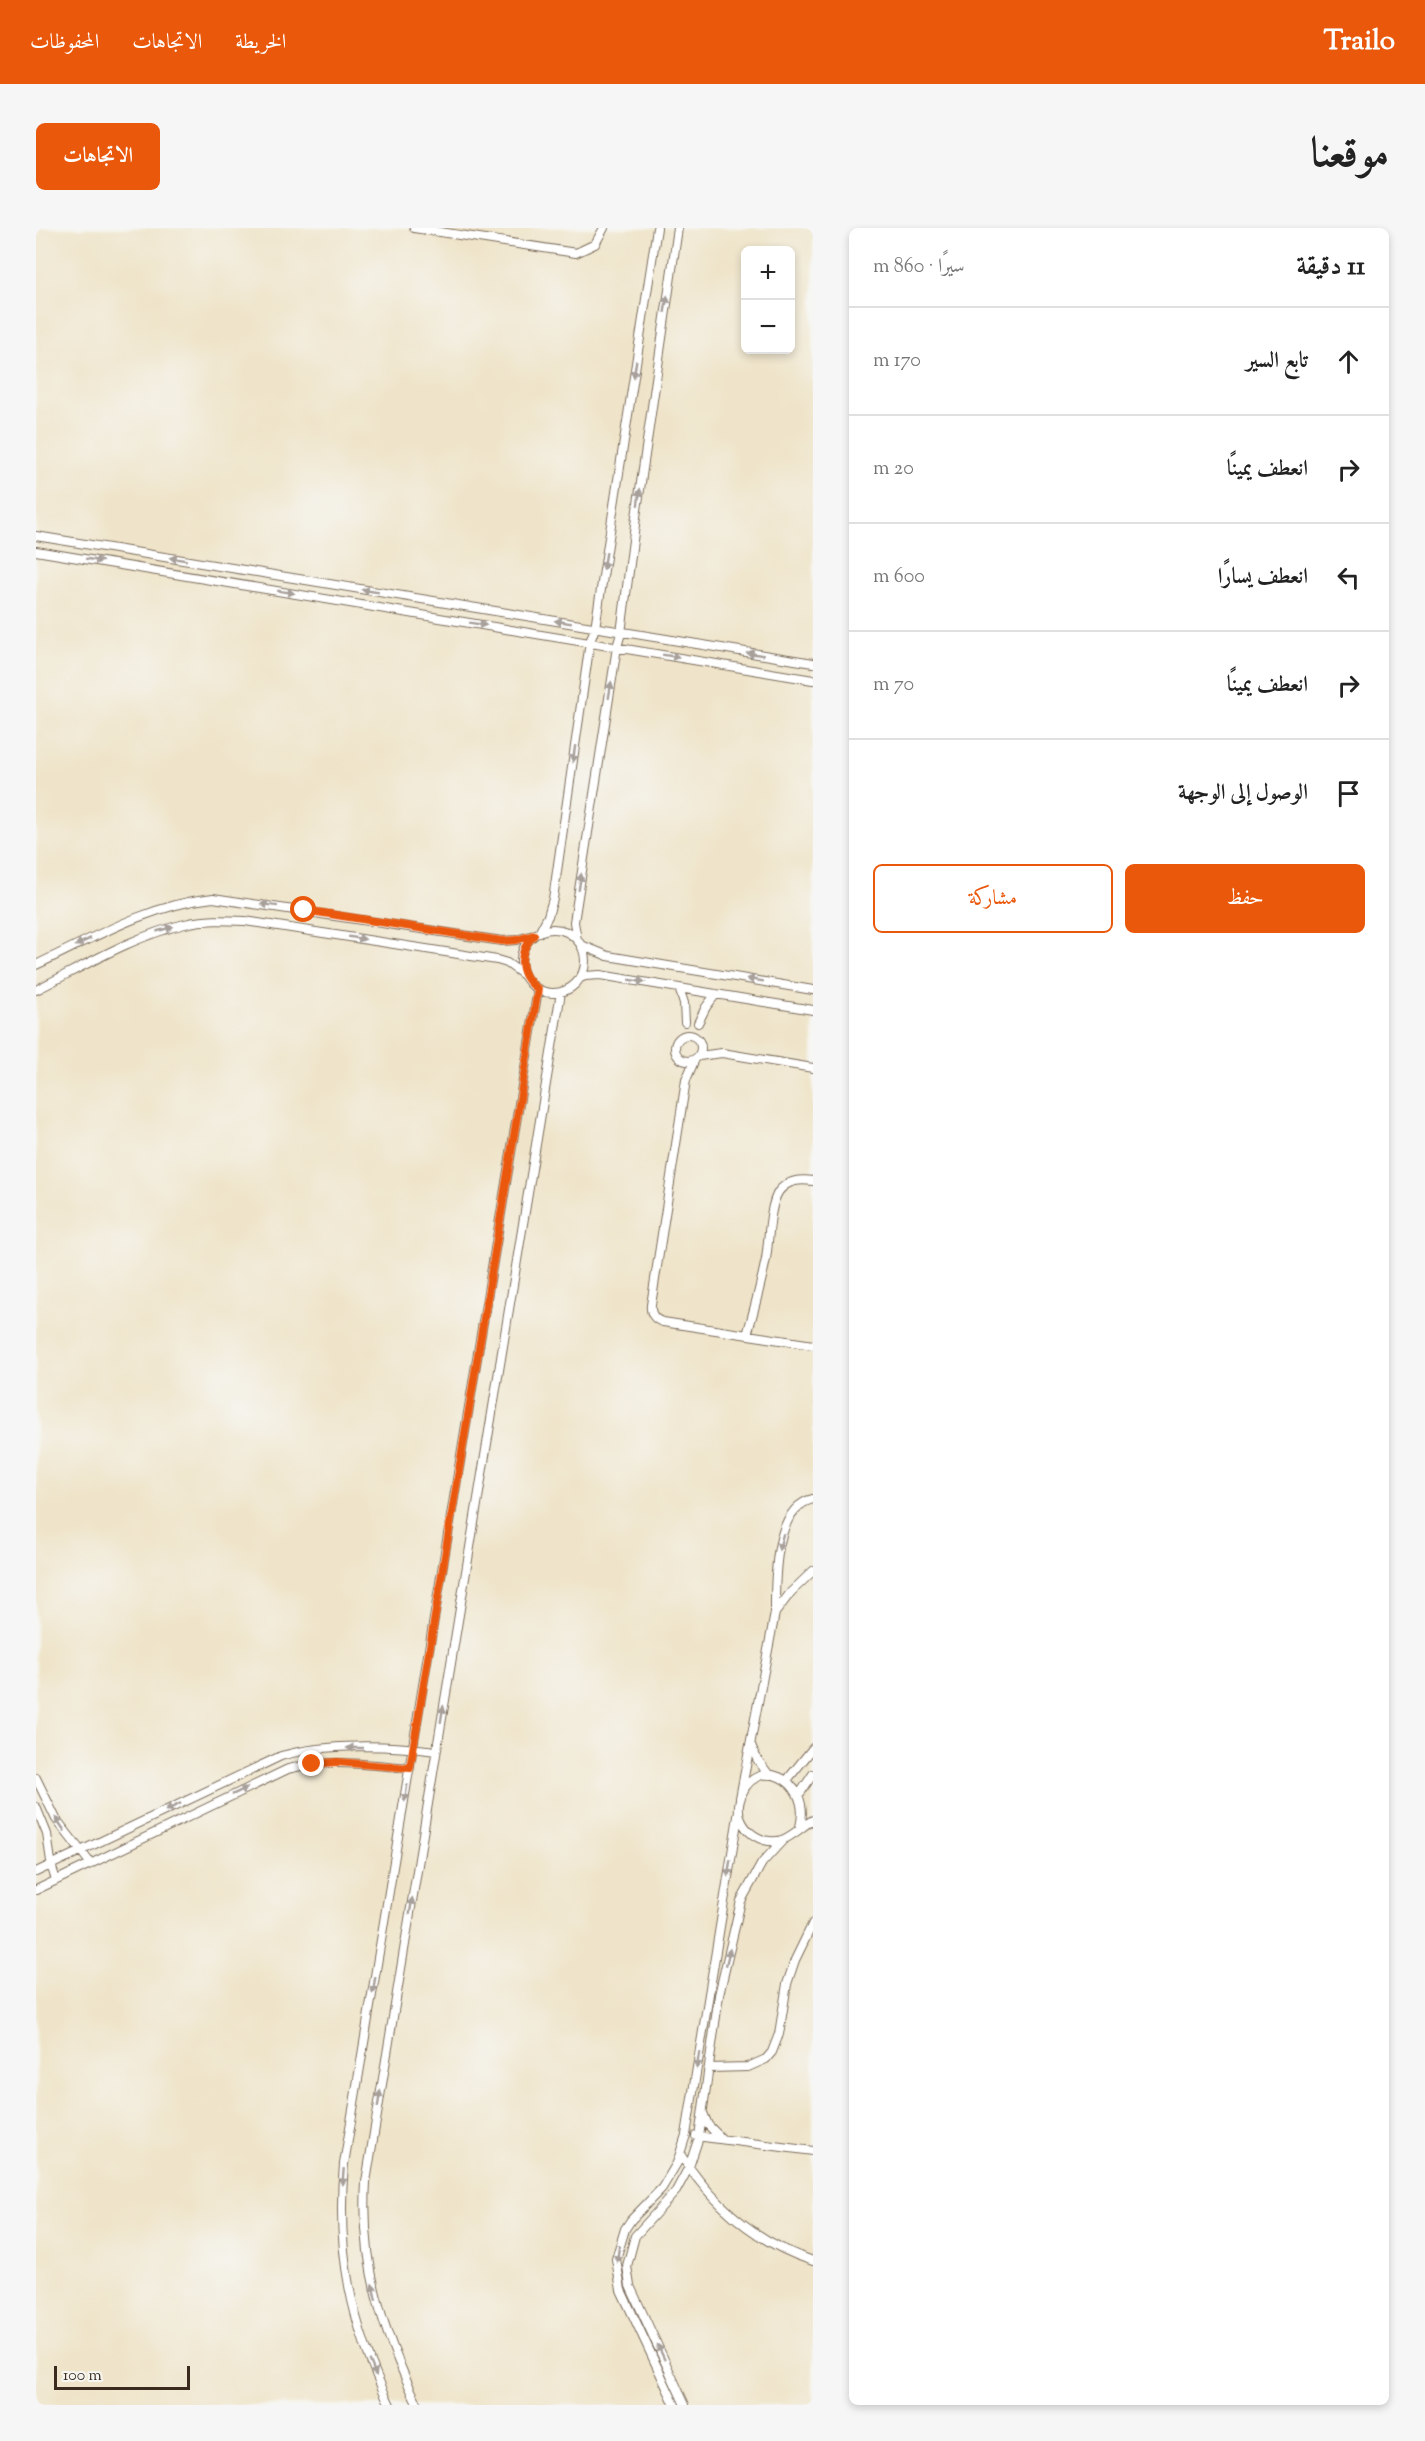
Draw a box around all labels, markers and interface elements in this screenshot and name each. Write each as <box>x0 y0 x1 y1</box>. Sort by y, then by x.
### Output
text: Trailo <box>1324 22 1395 62</box>
text: المحفوظات <box>30 28 99 58</box>
text: الاتجاهات <box>132 28 202 58</box>
text: الخريطة <box>235 28 286 58</box>
button: الاتجاهات <box>36 123 160 190</box>
text: موقعنا <box>1311 126 1389 186</box>
map controls <box>741 246 795 354</box>
button: + <box>741 246 795 300</box>
text: 11 دقيقة <box>1296 249 1365 286</box>
text: سيرًا · 860 m <box>873 253 965 282</box>
one-way arrow <box>662 294 671 313</box>
button: − <box>741 300 795 354</box>
icon: ahead <box>1332 345 1365 378</box>
text: تابع السير <box>1246 346 1308 378</box>
text: 170 m <box>873 347 921 376</box>
one-way arrow <box>630 359 639 378</box>
icon: right <box>1332 453 1365 486</box>
text: انعطف يمينًا <box>1227 454 1308 486</box>
text: 20 m <box>873 455 914 484</box>
one-way arrow <box>634 487 643 506</box>
one-way arrow <box>600 552 609 571</box>
one-way arrow <box>168 554 187 563</box>
one-way arrow <box>84 556 103 565</box>
icon: left <box>1332 561 1365 594</box>
text: انعطف يسارًا <box>1218 562 1308 594</box>
text: 600 m <box>873 563 925 592</box>
one-way arrow <box>361 586 380 595</box>
one-way arrow <box>277 588 296 597</box>
one-way arrow <box>553 618 572 627</box>
one-way arrow <box>469 620 488 629</box>
one-way arrow <box>746 649 765 658</box>
one-way arrow <box>661 652 680 661</box>
icon: right <box>1332 669 1365 702</box>
text: انعطف يمينًا <box>1227 670 1308 702</box>
text: 70 m <box>873 671 914 700</box>
one-way arrow <box>606 680 615 699</box>
one-way arrow <box>569 744 578 763</box>
icon: arrive <box>1332 777 1365 810</box>
text: الوصول إلى الوجهة <box>1178 778 1308 810</box>
button: مشاركة <box>873 864 1113 933</box>
button: حفظ <box>1125 864 1365 933</box>
one-way arrow <box>576 873 585 892</box>
route start <box>290 896 316 922</box>
one-way arrow <box>260 901 279 910</box>
one-way arrow <box>156 924 174 933</box>
one-way arrow <box>348 934 367 943</box>
one-way arrow <box>75 938 92 947</box>
one-way arrow <box>746 976 765 985</box>
one-way arrow <box>628 977 647 986</box>
one-way arrow <box>776 1533 786 1551</box>
one-way arrow <box>438 1704 447 1723</box>
one-way arrow <box>346 1743 365 1753</box>
route end <box>298 1750 324 1776</box>
one-way arrow <box>401 1783 410 1802</box>
one-way arrow <box>231 1786 248 1796</box>
one-way arrow <box>164 1803 181 1812</box>
one-way arrow <box>54 1816 65 1832</box>
one-way arrow <box>725 1859 734 1878</box>
one-way arrow <box>406 1897 415 1916</box>
one-way arrow <box>723 1948 733 1967</box>
one-way arrow <box>369 1975 378 1994</box>
one-way arrow <box>693 2051 702 2070</box>
one-way arrow <box>375 2089 384 2108</box>
one-way arrow <box>338 2168 348 2187</box>
one-way arrow <box>613 2245 622 2264</box>
one-way arrow <box>368 2283 378 2301</box>
one-way arrow <box>656 2343 665 2360</box>
one-way arrow <box>368 2359 378 2377</box>
scale bar <box>54 2363 190 2390</box>
text: 100 m <box>63 2365 102 2388</box>

